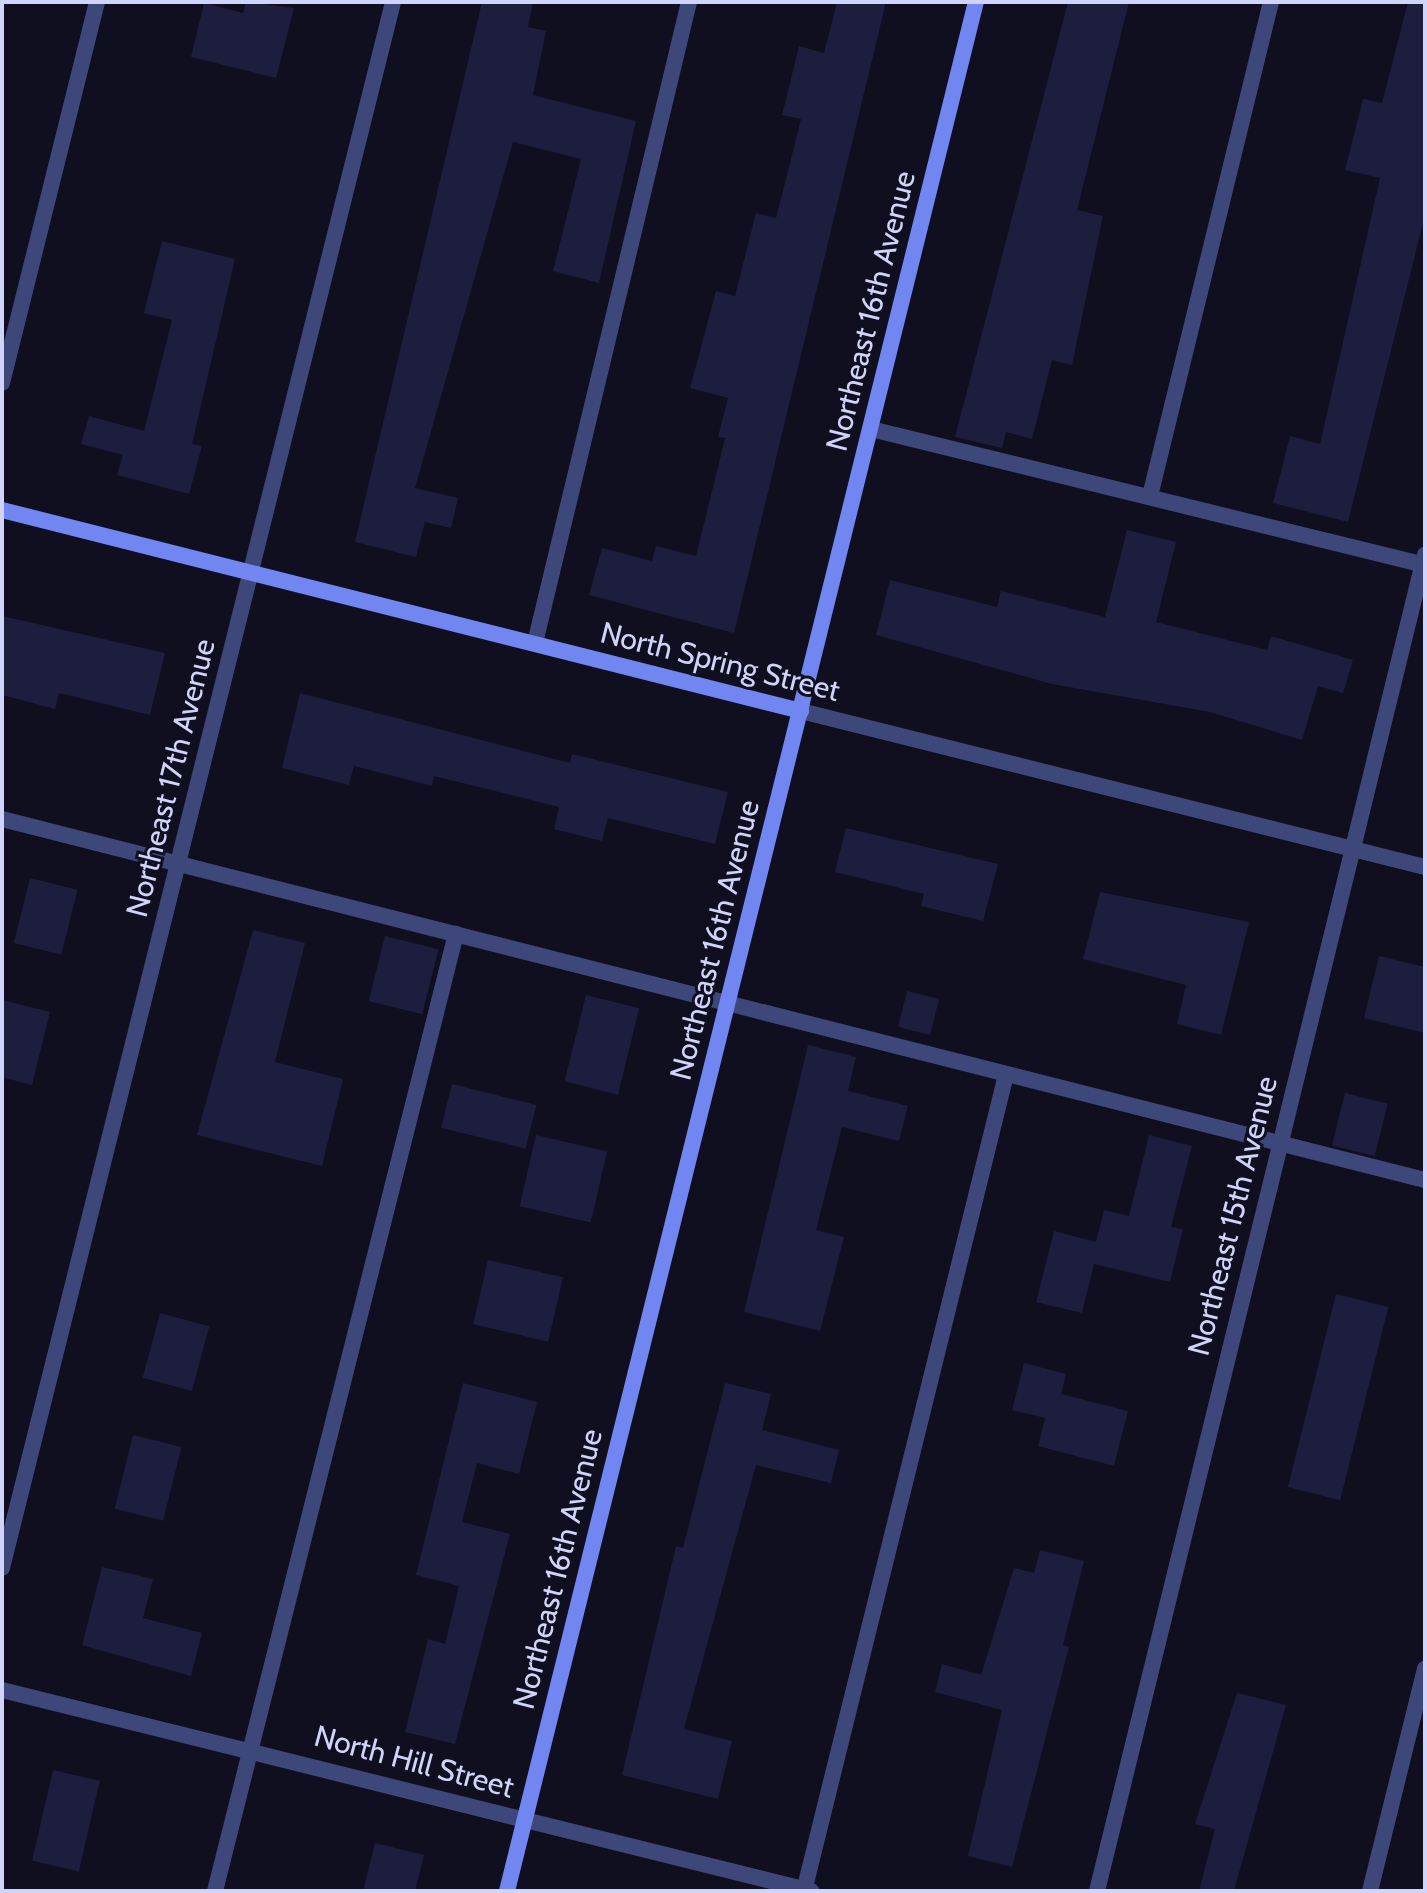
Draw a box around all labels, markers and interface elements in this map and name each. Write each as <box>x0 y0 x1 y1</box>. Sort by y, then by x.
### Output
street label: Northeast 16th Avenue <box>819 167 923 455</box>
street label: North Spring Street <box>597 615 843 709</box>
street label: Northeast 17th Avenue <box>119 635 223 921</box>
street label: Northeast 16th Avenue <box>663 796 767 1084</box>
street label: Northeast 15th Avenue <box>1181 1073 1285 1359</box>
street label: Northeast 16th Avenue <box>506 1425 610 1713</box>
street label: North Hill Street <box>310 1718 518 1806</box>

